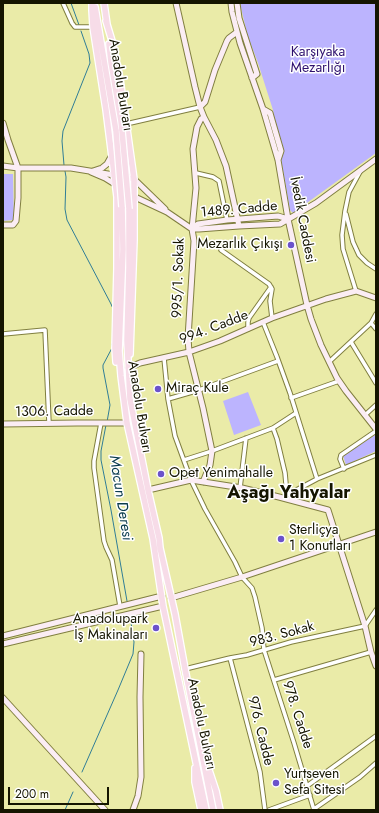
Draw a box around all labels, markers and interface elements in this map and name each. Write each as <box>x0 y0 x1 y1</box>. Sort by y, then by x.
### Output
street label: Anadolu Bulvarı <box>104 38 136 132</box>
park label: Karşıyaka Mezarlığı <box>291 45 345 78</box>
street label: İvedik Caddesi <box>285 176 319 264</box>
street label: 1489. Cadde <box>200 198 278 222</box>
place label: Mezarlık Çıkışı <box>197 237 283 253</box>
street label: 995/1. Sokak <box>169 238 189 318</box>
marker: Mezarlık Çıkışı <box>286 240 296 250</box>
street label: 994. Cadde <box>177 307 251 349</box>
street label: Anadolu Bulvarı <box>123 360 155 454</box>
place label: Miraç Kule <box>166 381 229 397</box>
marker: Miraç Kule <box>153 384 163 394</box>
street label: 1306. Cadde <box>15 403 93 421</box>
water label: Macun Deresi <box>104 454 136 542</box>
place label: Opet Yenimahalle <box>169 466 273 482</box>
marker: Opet Yenimahalle <box>156 469 166 479</box>
district label: Aşağı Yahyalar <box>227 483 351 505</box>
place label: Sterliçya 1 Konutları <box>289 523 351 556</box>
marker: Sterliçya 1 Konutları <box>276 534 286 544</box>
place label: Anadolupark İş Makinaları <box>73 612 148 644</box>
street label: 983. Sokak <box>248 618 316 652</box>
marker: Anadolupark İş Makinaları <box>151 623 161 633</box>
street label: Anadolu Bulvarı <box>183 677 219 771</box>
street label: 978. Cadde <box>278 679 316 751</box>
street label: 976. Cadde <box>243 695 277 767</box>
place label: Yurtseven Sefa Sitesi <box>284 767 345 800</box>
marker: Yurtseven Sefa Sitesi <box>271 778 281 788</box>
scale bar <box>10 779 111 805</box>
text: 200 m <box>15 785 49 803</box>

